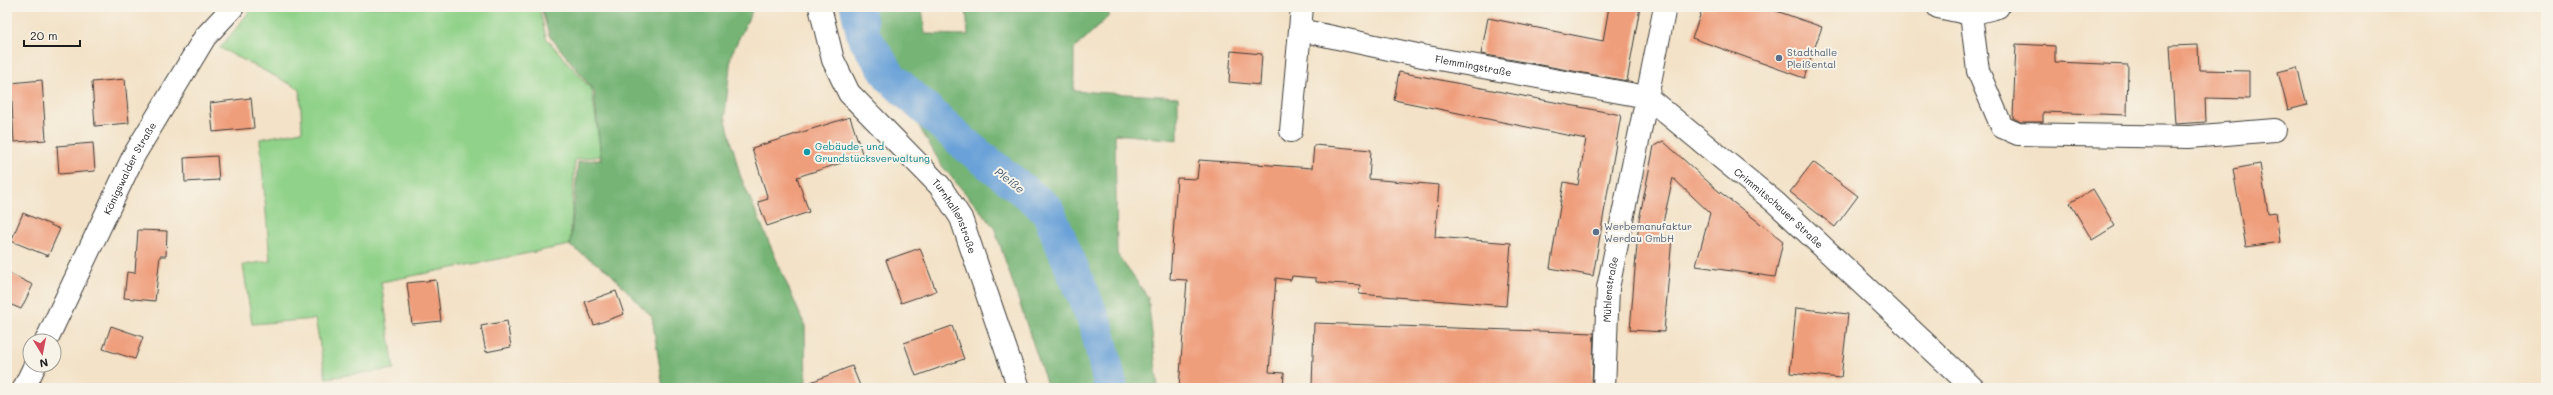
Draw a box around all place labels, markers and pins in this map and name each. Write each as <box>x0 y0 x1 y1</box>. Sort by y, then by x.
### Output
place label: Stadthalle Pleißental <box>1787 45 1837 71</box>
marker: Stadthalle Pleißental <box>1774 53 1784 63</box>
place label: Gebäude- und Grundstücksverwaltung <box>815 139 930 165</box>
marker: Gebäude- und Grundstücksverwaltung <box>802 147 812 157</box>
place label: Werbemanufaktur Werdau GmbH <box>1604 219 1692 245</box>
marker: Werbemanufaktur Werdau GmbH <box>1591 227 1601 237</box>

